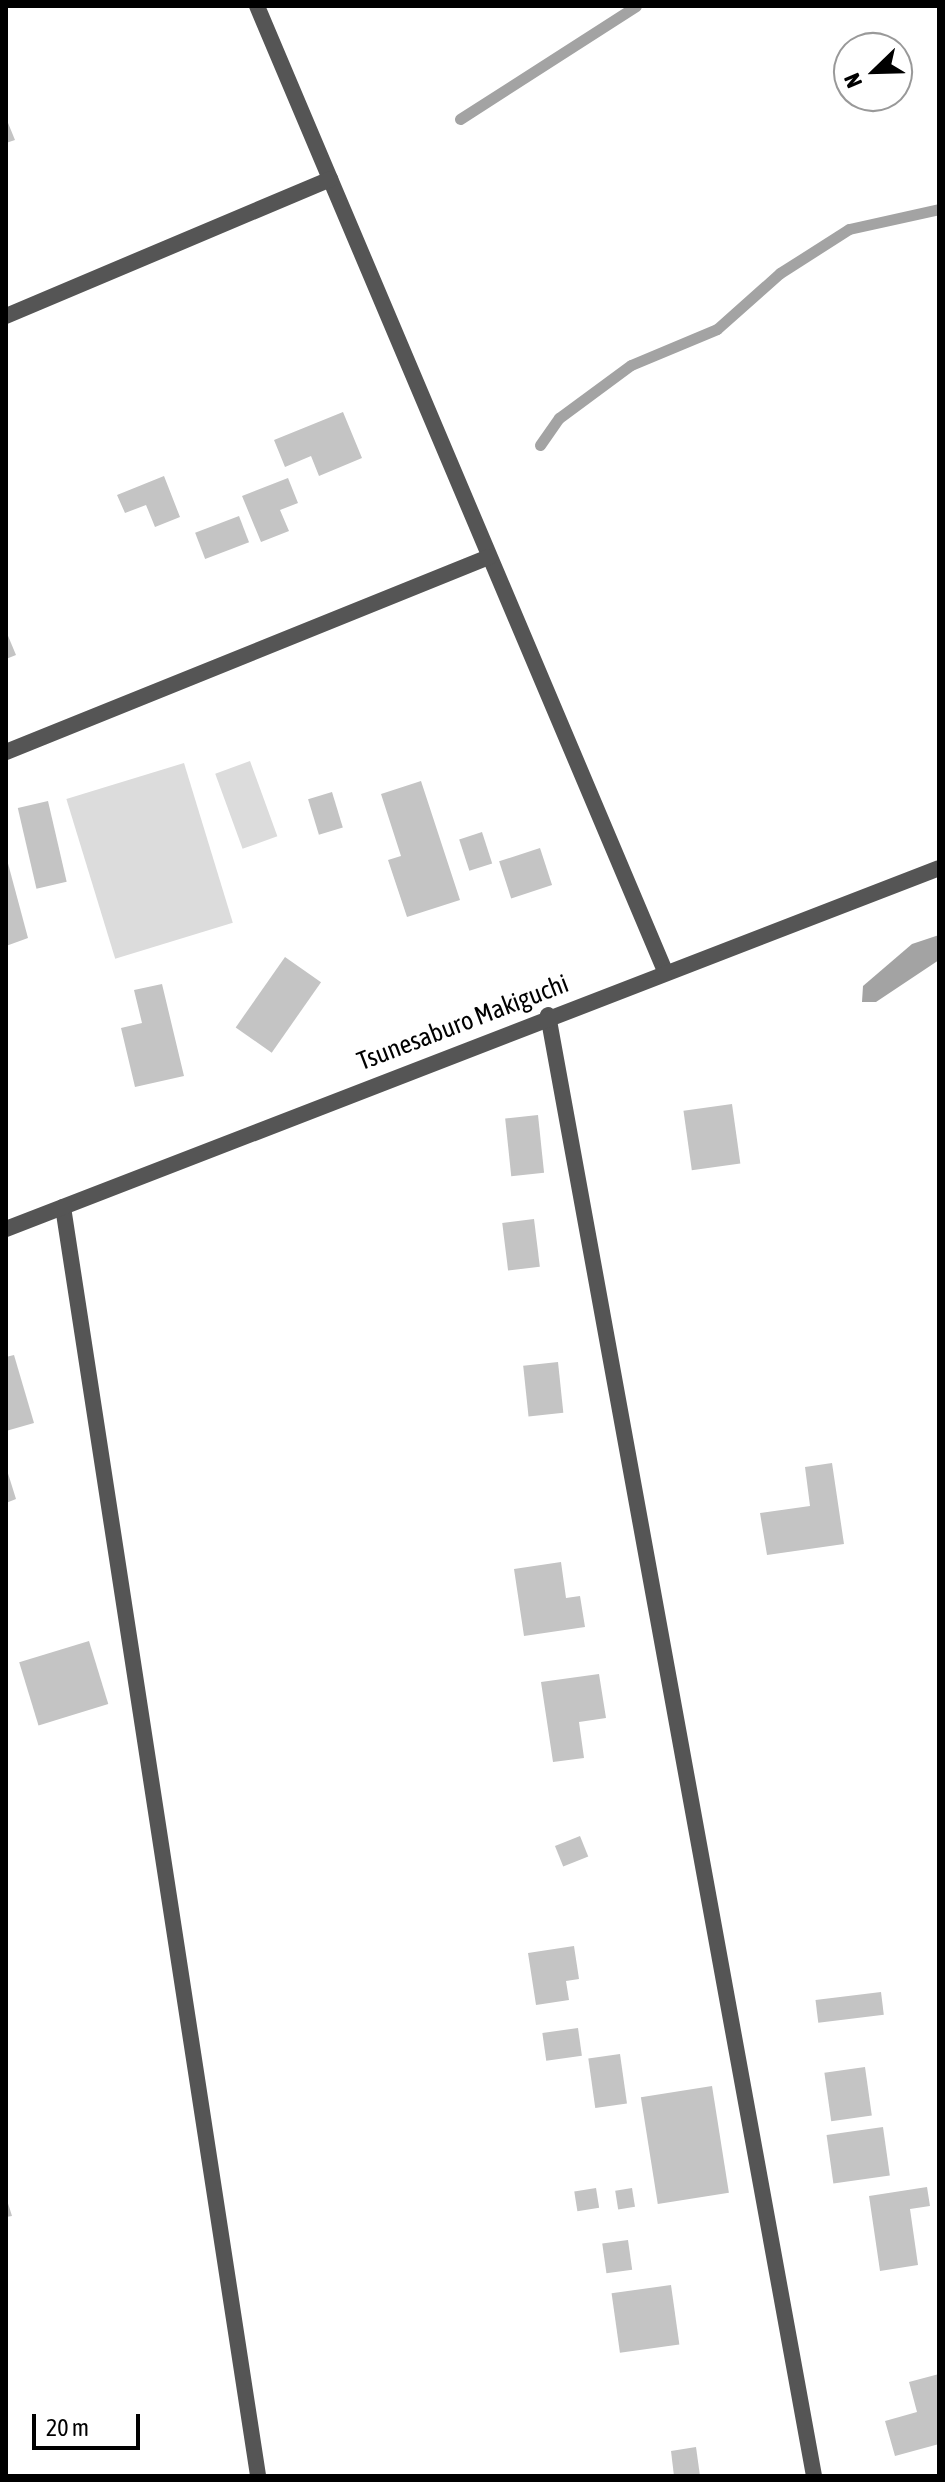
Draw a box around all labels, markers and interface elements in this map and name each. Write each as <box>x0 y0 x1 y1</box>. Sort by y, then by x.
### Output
north arrow <box>833 32 913 112</box>
text: N <box>838 70 867 92</box>
street label: Tsunesaburo Makiguchi <box>353 968 573 1078</box>
scale bar <box>36 2398 144 2448</box>
text: 20 m <box>46 2414 89 2441</box>

